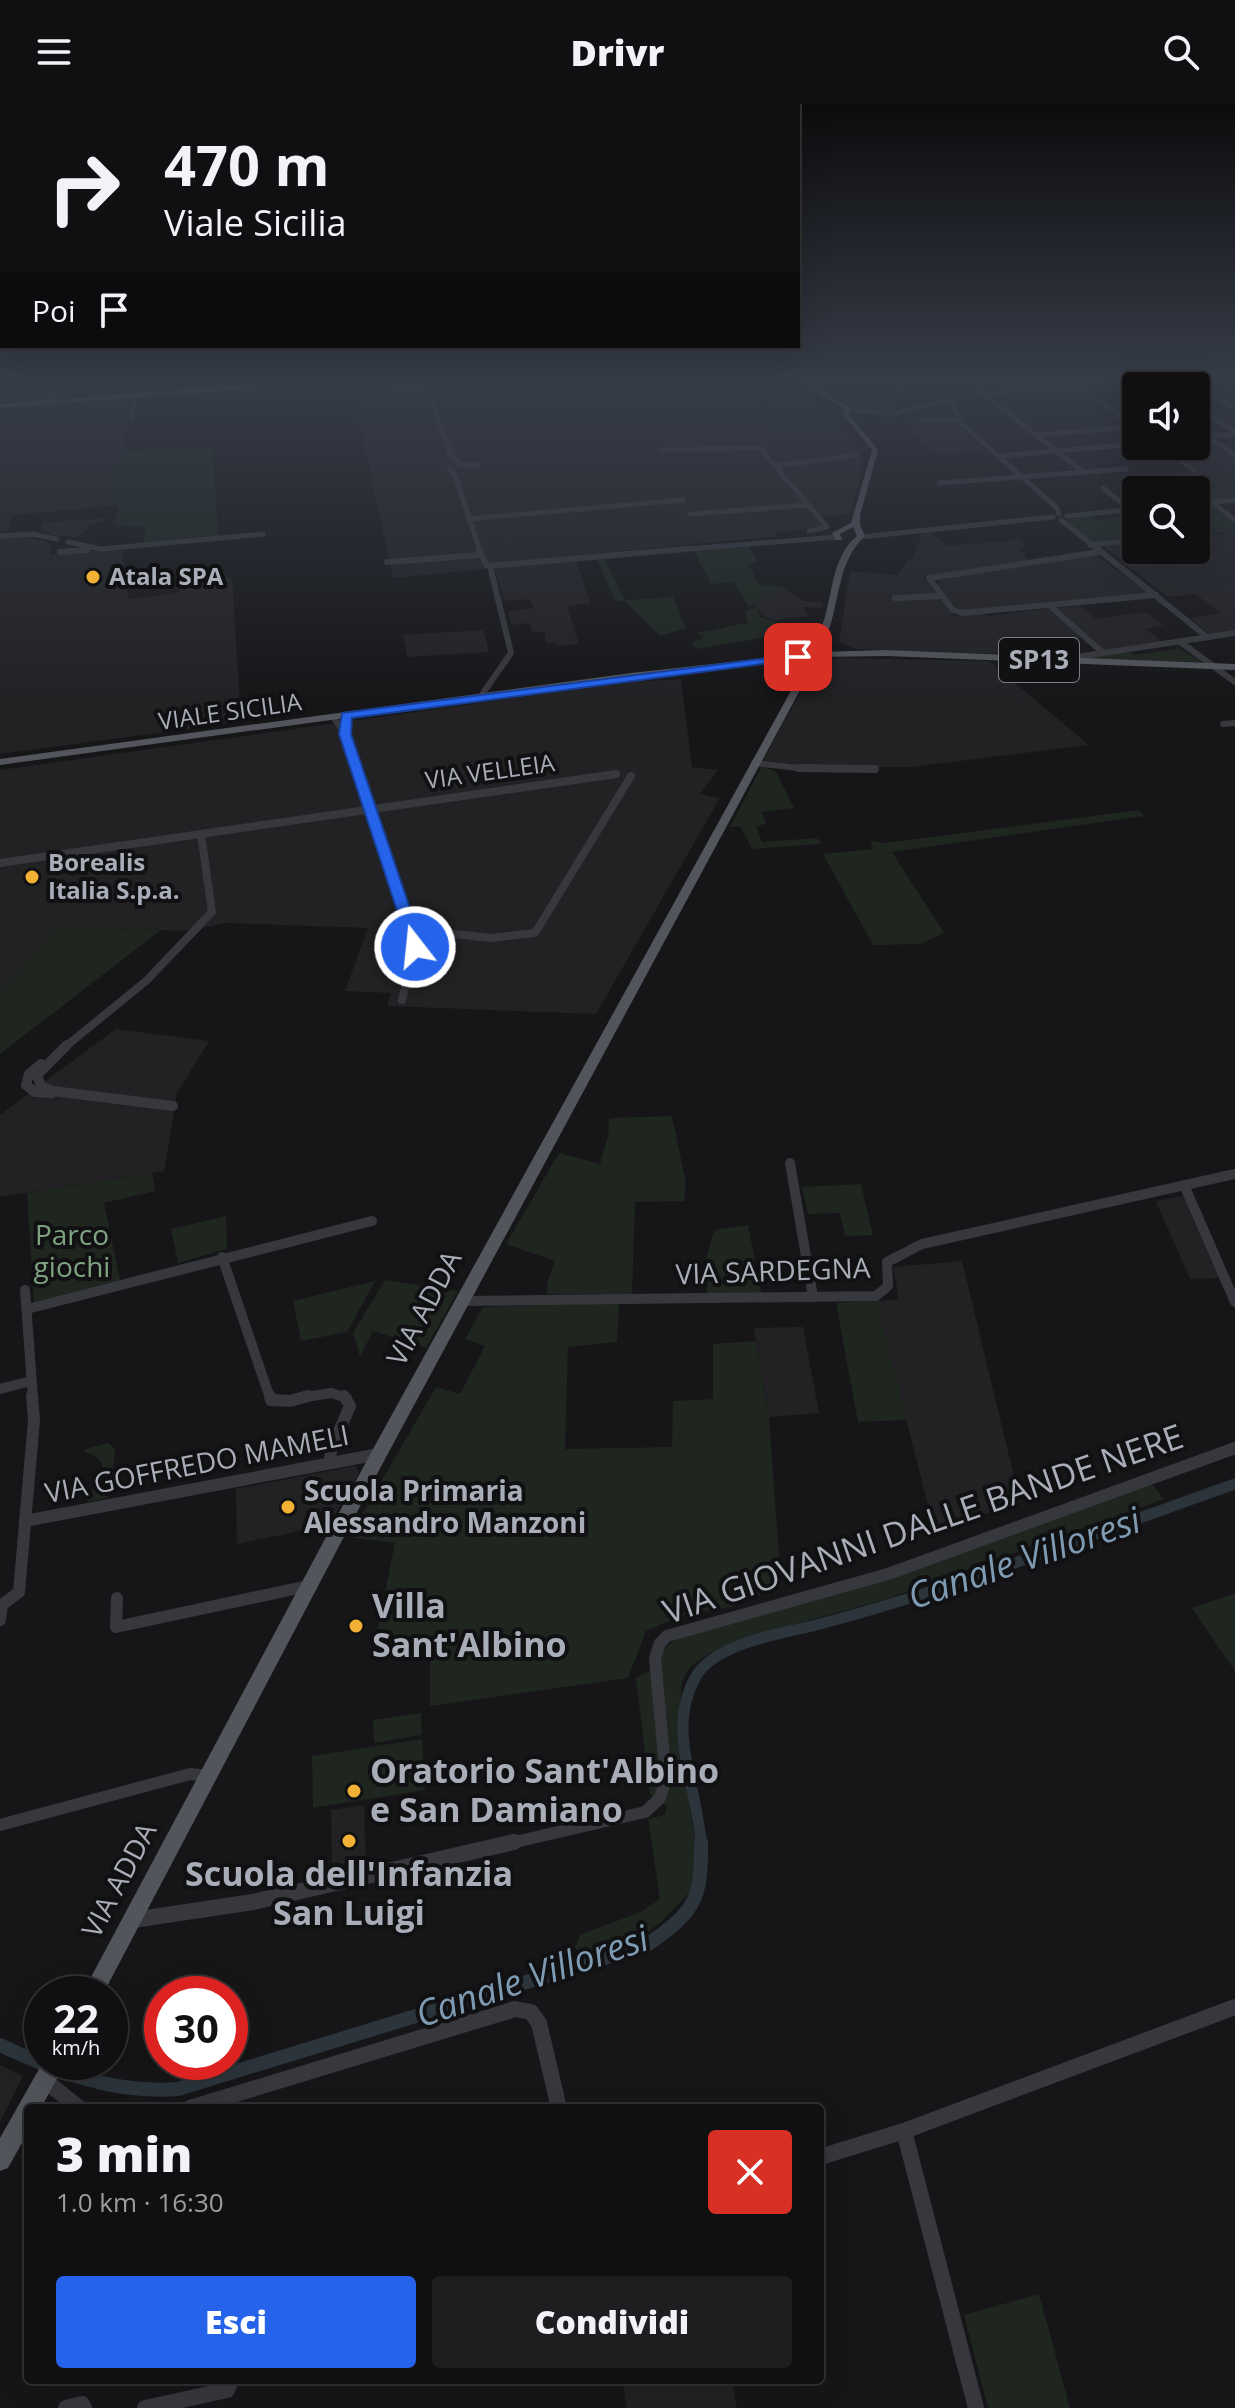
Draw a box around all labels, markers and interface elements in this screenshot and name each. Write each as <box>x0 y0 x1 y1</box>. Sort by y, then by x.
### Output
text: Drivr <box>571 28 664 77</box>
icon: menu <box>32 30 76 74</box>
icon: search <box>1159 30 1203 74</box>
text: 470 m <box>164 126 330 202</box>
icon: right <box>32 136 136 240</box>
text: Viale Sicilia <box>164 198 347 247</box>
icon: arrive <box>92 288 136 332</box>
text: Poi <box>32 290 76 331</box>
map controls <box>1122 372 1210 564</box>
button: sound <box>1122 372 1210 460</box>
button: search <box>1122 476 1210 564</box>
place label: Atala SPA <box>109 559 224 592</box>
marker: Atala SPA <box>84 568 102 586</box>
pin <box>764 623 832 691</box>
icon: arrive <box>776 635 820 679</box>
road number: SP13 <box>999 638 1079 682</box>
street label: VIALE SICILIA <box>156 684 304 737</box>
street label: VIA VELLEIA <box>423 745 557 796</box>
place label: Borealis Italia S.p.a. <box>48 845 180 906</box>
marker: Borealis Italia S.p.a. <box>23 868 41 886</box>
position arrow <box>373 905 457 989</box>
park label: Parco giochi <box>34 1215 110 1285</box>
street label: VIA ADDA <box>377 1243 469 1372</box>
street label: VIA SARDEGNA <box>675 1248 871 1292</box>
street label: VIA GIOVANNI DALLE BANDE NERE <box>656 1412 1189 1634</box>
street label: VIA GOFFREDO MAMELI <box>42 1415 352 1511</box>
place label: Scuola Primaria Alessandro Manzoni <box>304 1471 586 1541</box>
water label: Canale Villoresi <box>901 1494 1148 1620</box>
marker: Scuola Primaria Alessandro Manzoni <box>279 1498 297 1516</box>
place label: Villa Sant'Albino <box>372 1582 567 1667</box>
marker: Villa Sant'Albino <box>347 1617 365 1635</box>
place label: Oratorio Sant'Albino e San Damiano <box>370 1747 719 1832</box>
marker: Oratorio Sant'Albino e San Damiano <box>345 1782 363 1800</box>
street label: VIA ADDA <box>72 1815 164 1944</box>
marker: Scuola dell'Infanzia San Luigi <box>340 1832 358 1850</box>
place label: Scuola dell'Infanzia San Luigi <box>185 1850 513 1935</box>
water label: Canale Villoresi <box>409 1912 656 2038</box>
speed limit sign: 30 <box>144 1976 248 2080</box>
text: 22 <box>53 1990 99 2045</box>
text: km/h <box>52 2034 100 2061</box>
text: 3 min <box>56 2121 192 2186</box>
button: close <box>708 2130 792 2214</box>
text: 1.0 km · 16:30 <box>56 2184 224 2220</box>
button: Esci <box>56 2276 416 2368</box>
button: Condividi <box>432 2276 792 2368</box>

